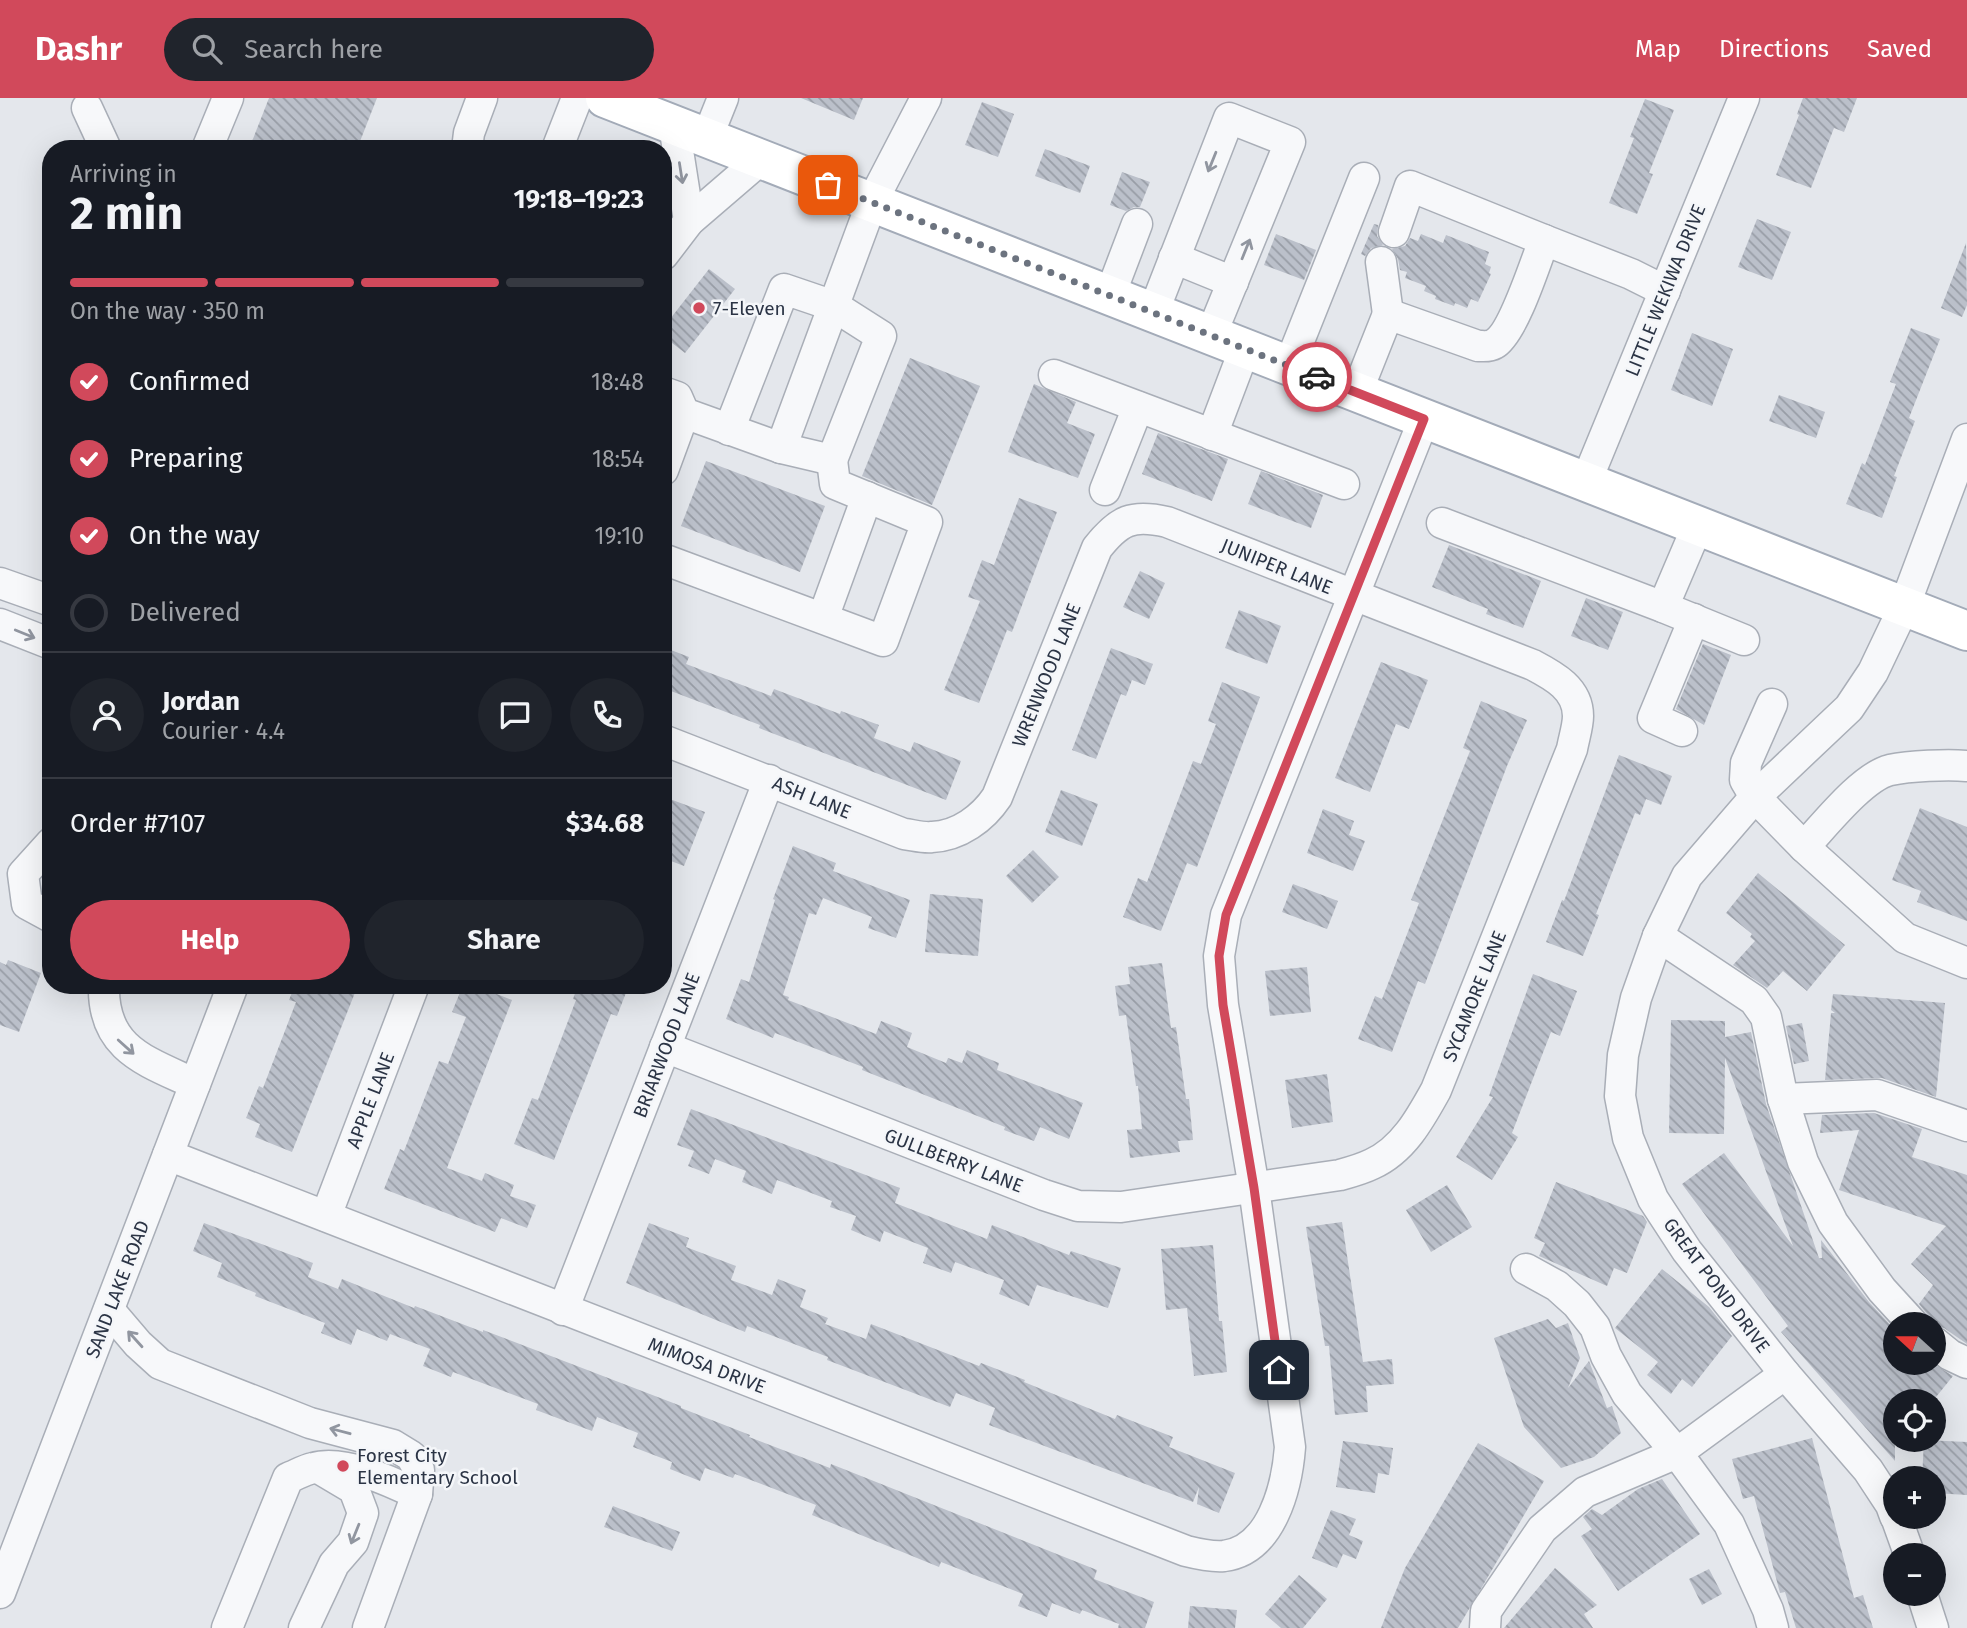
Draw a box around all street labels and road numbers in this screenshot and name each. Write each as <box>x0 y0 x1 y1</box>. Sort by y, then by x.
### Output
street label: LITTLE WEKIWA DRIVE <box>1620 201 1711 380</box>
street label: JUNIPER LANE <box>1218 534 1336 599</box>
street label: WRENWOOD LANE <box>1007 600 1086 750</box>
street label: ASH LANE <box>769 771 854 824</box>
street label: SYCAMORE LANE <box>1438 927 1511 1065</box>
street label: BRIARWOOD LANE <box>628 969 705 1121</box>
street label: APPLE LANE <box>342 1049 399 1152</box>
street label: GULLBERRY LANE <box>881 1123 1026 1197</box>
street label: GREAT POND DRIVE <box>1658 1213 1775 1357</box>
street label: SAND LAKE ROAD <box>81 1217 154 1361</box>
street label: MIMOSA DRIVE <box>645 1332 769 1398</box>

